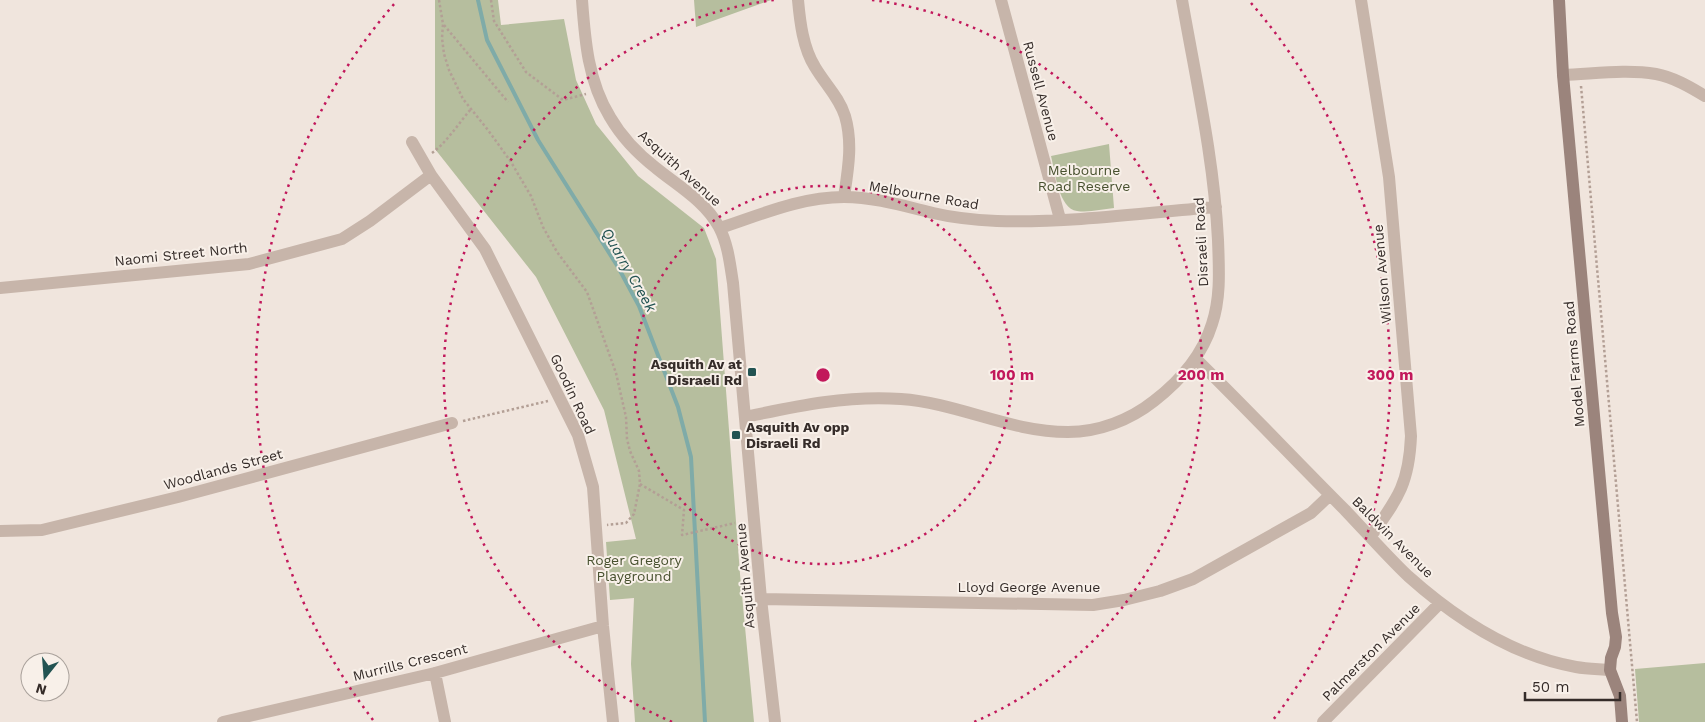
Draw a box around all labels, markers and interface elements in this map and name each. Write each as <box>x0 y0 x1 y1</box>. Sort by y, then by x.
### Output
street label: Russell Avenue <box>1020 39 1062 143</box>
street label: Asquith Avenue <box>635 127 725 209</box>
park label: Melbourne Road Reserve <box>1038 162 1130 194</box>
street label: Melbourne Road <box>868 177 980 213</box>
street label: Disraeli Road <box>1191 197 1211 287</box>
street label: Wilson Avenue <box>1370 224 1394 324</box>
water label: Quarry Creek <box>598 225 661 316</box>
street label: Naomi Street North <box>114 239 248 269</box>
street label: Model Farms Road <box>1561 300 1587 428</box>
street label: Goodin Road <box>547 351 599 437</box>
place label: Asquith Av at Disraeli Rd <box>651 356 742 388</box>
marker: Asquith Av at Disraeli Rd <box>746 366 758 378</box>
centre of rings <box>814 366 832 384</box>
text: 100 m <box>990 366 1034 384</box>
text: 200 m <box>1178 366 1224 384</box>
text: 300 m <box>1367 366 1413 384</box>
place label: Asquith Av opp Disraeli Rd <box>746 419 850 451</box>
marker: Asquith Av opp Disraeli Rd <box>730 429 742 441</box>
street label: Woodlands Street <box>162 445 284 493</box>
street label: Baldwin Avenue <box>1349 493 1437 581</box>
street label: Asquith Avenue <box>732 523 758 629</box>
park label: Roger Gregory Playground <box>586 552 683 584</box>
street label: Lloyd George Avenue <box>958 579 1100 595</box>
street label: Palmerston Avenue <box>1319 600 1423 704</box>
street label: Murrills Crescent <box>351 640 469 684</box>
north arrow <box>20 652 70 702</box>
scale bar <box>1525 670 1620 702</box>
text: 50 m <box>1532 678 1569 696</box>
text: N <box>34 680 48 699</box>

